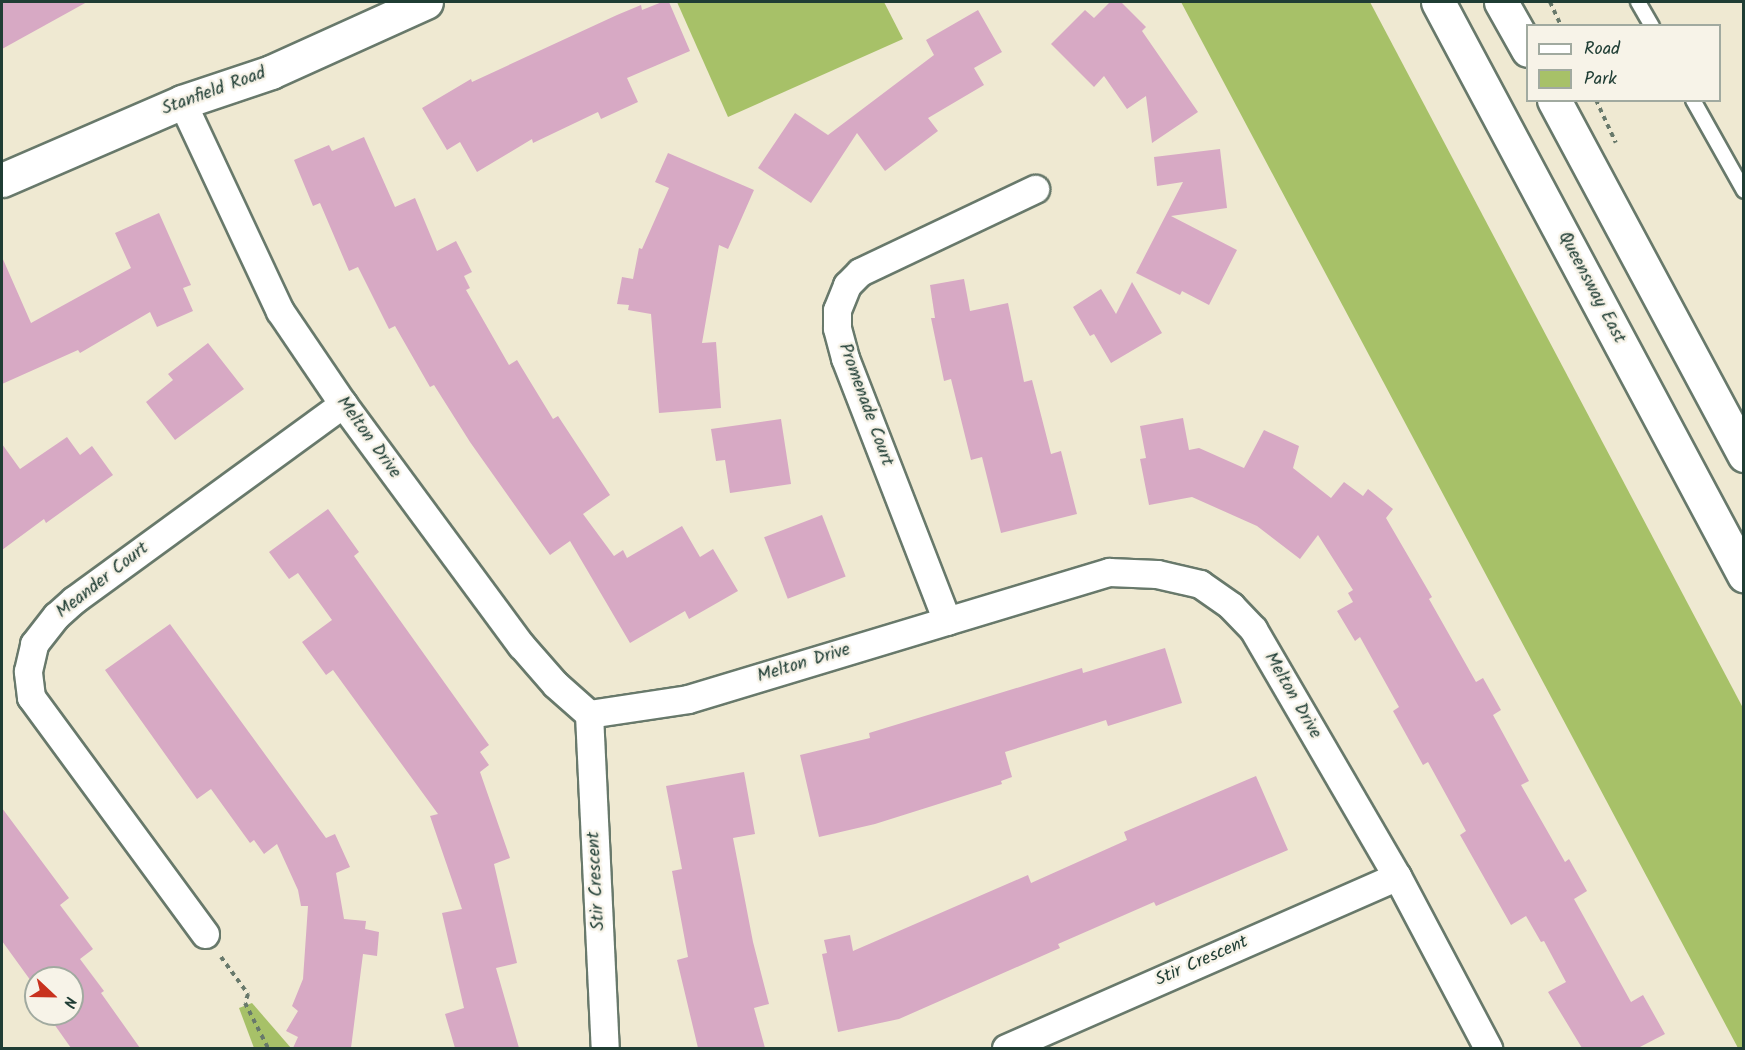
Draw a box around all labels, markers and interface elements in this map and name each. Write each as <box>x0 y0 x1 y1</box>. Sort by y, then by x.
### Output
legend <box>1526 24 1721 102</box>
text: Road <box>1584 35 1620 64</box>
street label: Stanfield Road <box>159 63 269 121</box>
text: Park <box>1584 65 1617 94</box>
street label: Queensway East <box>1552 228 1630 348</box>
street label: Promenade Court <box>833 341 897 469</box>
street label: Melton Drive <box>331 393 405 483</box>
street label: Meander Court <box>53 538 153 624</box>
street label: Melton Drive <box>755 640 853 688</box>
street label: Melton Drive <box>1259 649 1325 743</box>
street label: Stir Crescent <box>584 831 610 931</box>
street label: Stir Crescent <box>1152 932 1252 992</box>
north arrow <box>24 966 84 1026</box>
text: N <box>56 993 83 1012</box>

